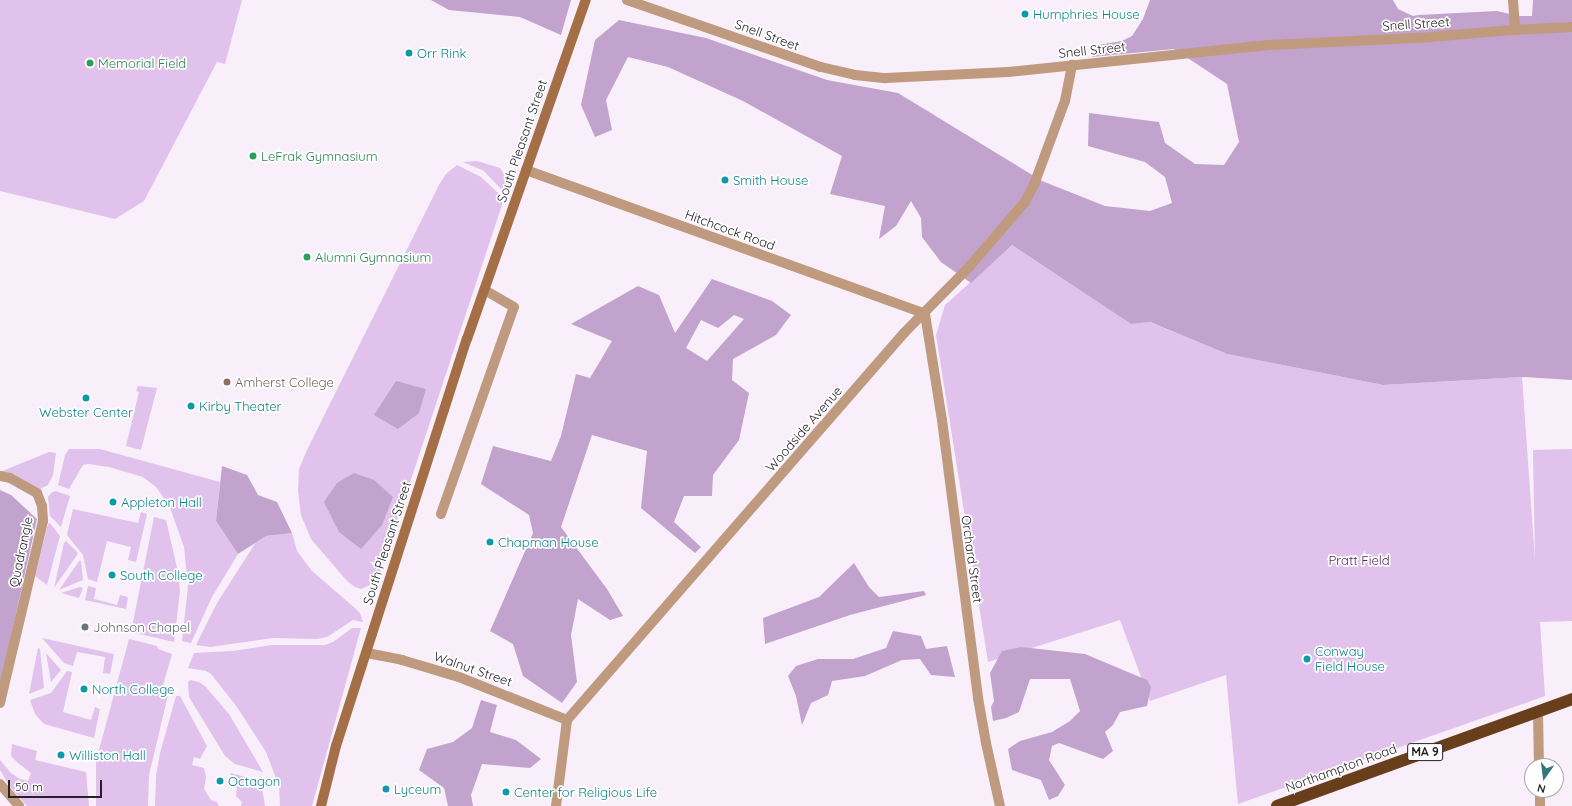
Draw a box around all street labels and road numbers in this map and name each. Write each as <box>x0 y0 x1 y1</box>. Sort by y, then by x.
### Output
street label: Snell Street <box>1382 14 1450 34</box>
street label: Snell Street <box>733 16 801 54</box>
street label: Snell Street <box>1058 39 1126 61</box>
street label: South Pleasant Street <box>494 78 550 204</box>
street label: Hitchcock Road <box>683 206 777 254</box>
street label: Woodside Avenue <box>763 383 845 475</box>
street label: South Pleasant Street <box>360 479 414 607</box>
street label: Orchard Street <box>958 514 986 604</box>
street label: Quadrangle <box>6 515 36 589</box>
street label: Walnut Street <box>432 648 514 690</box>
street label: Northampton Road <box>1283 741 1399 795</box>
road number: MA 9 <box>1407 742 1443 762</box>

